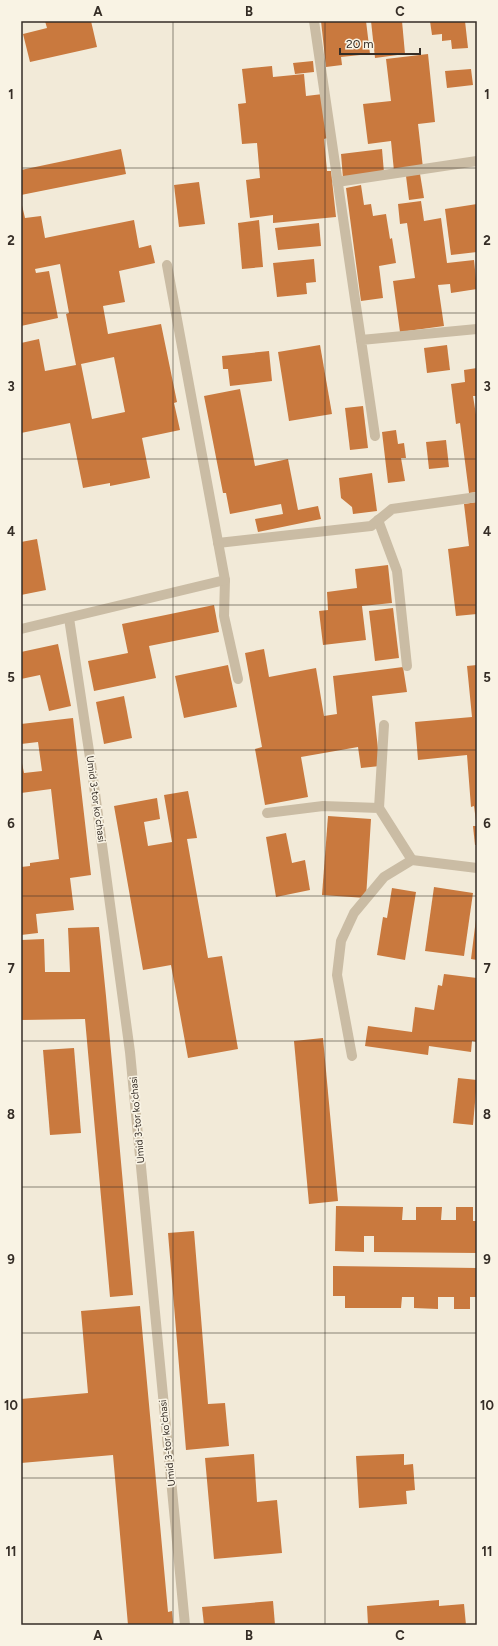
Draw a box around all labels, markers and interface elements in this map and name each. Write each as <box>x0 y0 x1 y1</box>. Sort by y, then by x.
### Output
text: A <box>93 4 103 19</box>
text: B <box>245 4 253 19</box>
text: C <box>395 4 405 19</box>
scale bar <box>340 30 420 56</box>
text: 20 m <box>346 37 374 51</box>
text: 1 <box>8 87 14 102</box>
text: 1 <box>484 87 490 102</box>
text: 2 <box>7 233 15 248</box>
text: 2 <box>483 233 491 248</box>
text: 3 <box>7 379 15 394</box>
text: 3 <box>483 379 491 394</box>
text: 4 <box>7 524 15 539</box>
text: 4 <box>483 524 491 539</box>
text: 5 <box>7 670 15 685</box>
text: 5 <box>483 670 491 685</box>
street label: Umid 3-tor koʻchasi <box>84 755 108 843</box>
text: 6 <box>7 816 15 831</box>
text: 6 <box>483 816 491 831</box>
text: 7 <box>7 961 15 976</box>
text: 7 <box>483 961 491 976</box>
street label: Umid 3-tor koʻchasi <box>127 1076 147 1164</box>
text: 8 <box>7 1107 15 1122</box>
text: 8 <box>483 1107 491 1122</box>
text: 9 <box>7 1252 15 1267</box>
text: 9 <box>483 1252 491 1267</box>
text: 10 <box>4 1398 18 1413</box>
text: 10 <box>480 1398 494 1413</box>
street label: Umid 3-tor koʻchasi <box>156 1399 178 1487</box>
text: 11 <box>6 1544 16 1559</box>
text: 11 <box>482 1544 492 1559</box>
text: A <box>93 1628 103 1643</box>
text: B <box>245 1628 253 1643</box>
text: C <box>395 1628 405 1643</box>

